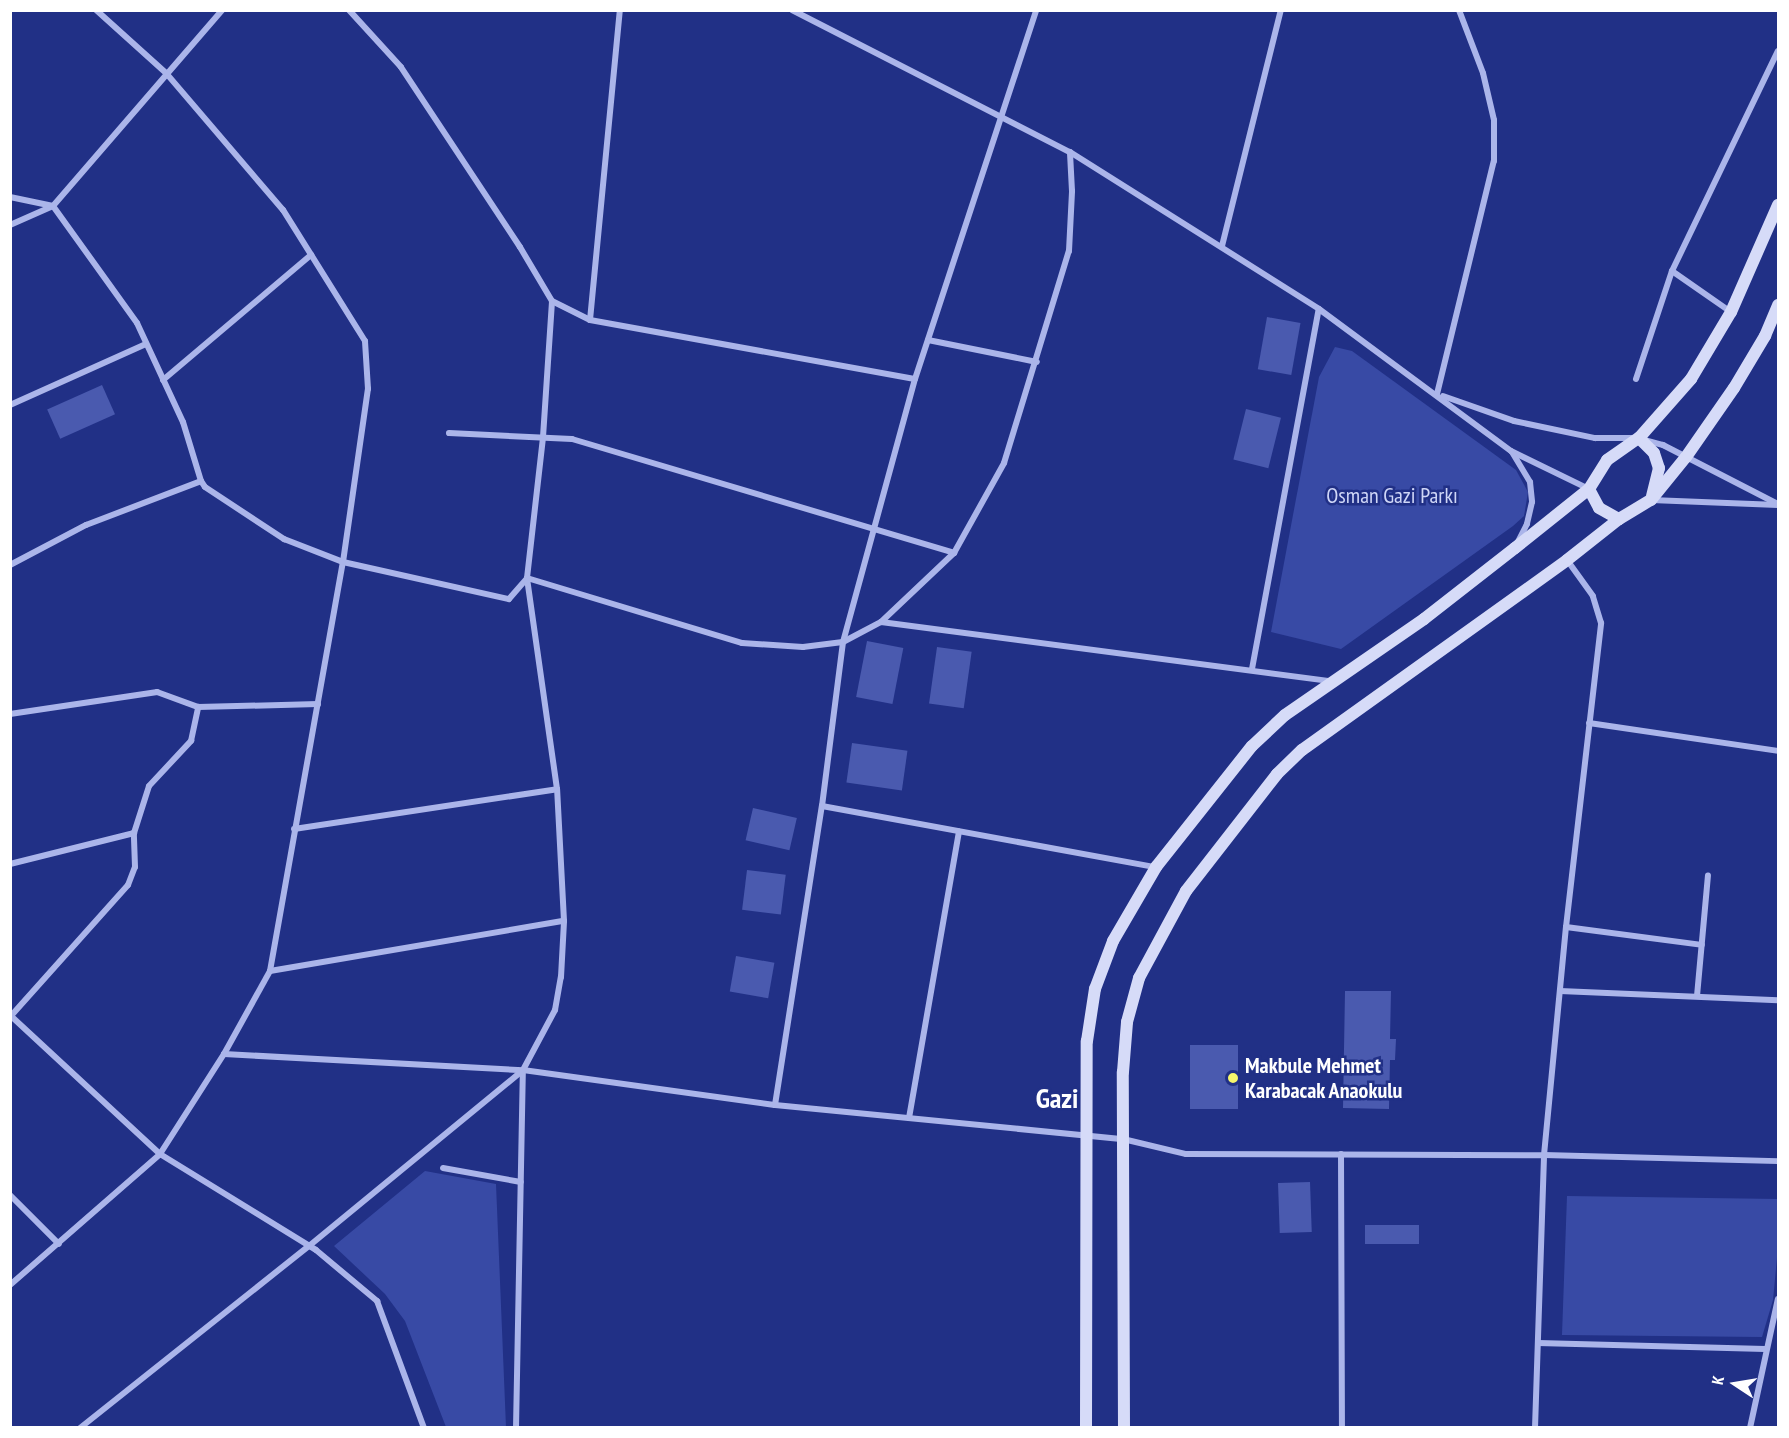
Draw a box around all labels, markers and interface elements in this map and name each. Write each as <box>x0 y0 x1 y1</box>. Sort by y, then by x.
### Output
park label: Osman Gazi Parkı <box>1326 483 1458 509</box>
place label: Makbule Mehmet Karabacak Anaokulu <box>1245 1052 1404 1104</box>
marker: Makbule Mehmet Karabacak Anaokulu <box>1226 1071 1240 1085</box>
district label: Gazi <box>1036 1081 1078 1115</box>
north arrow <box>1705 1354 1765 1414</box>
text: K <box>1707 1374 1728 1386</box>

